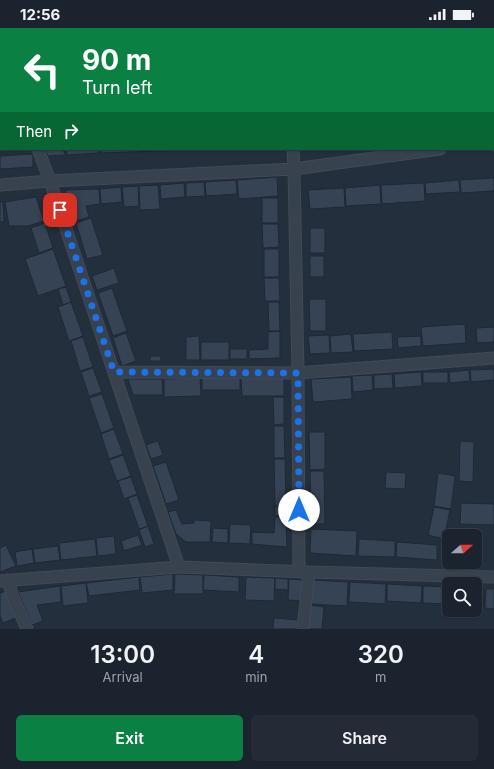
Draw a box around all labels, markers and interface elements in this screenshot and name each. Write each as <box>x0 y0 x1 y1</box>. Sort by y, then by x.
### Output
text: 12:56 <box>20 5 60 24</box>
text: 90 m <box>82 43 151 77</box>
icon: left <box>16 44 68 96</box>
text: Turn left <box>82 77 152 98</box>
icon: right <box>60 120 82 142</box>
text: Then <box>16 122 52 141</box>
pin <box>43 193 77 227</box>
icon: arrive <box>49 199 71 221</box>
position arrow <box>278 489 320 531</box>
north arrow <box>442 529 482 569</box>
map controls <box>442 529 482 617</box>
button: search <box>442 577 482 617</box>
text: 13:00 <box>90 640 155 669</box>
text: 4 <box>248 640 264 669</box>
text: 320 <box>358 640 404 669</box>
text: Arrival <box>103 669 143 685</box>
text: min <box>245 669 267 685</box>
text: m <box>375 669 386 685</box>
button: Exit <box>16 715 243 761</box>
button: Share <box>251 715 478 761</box>

